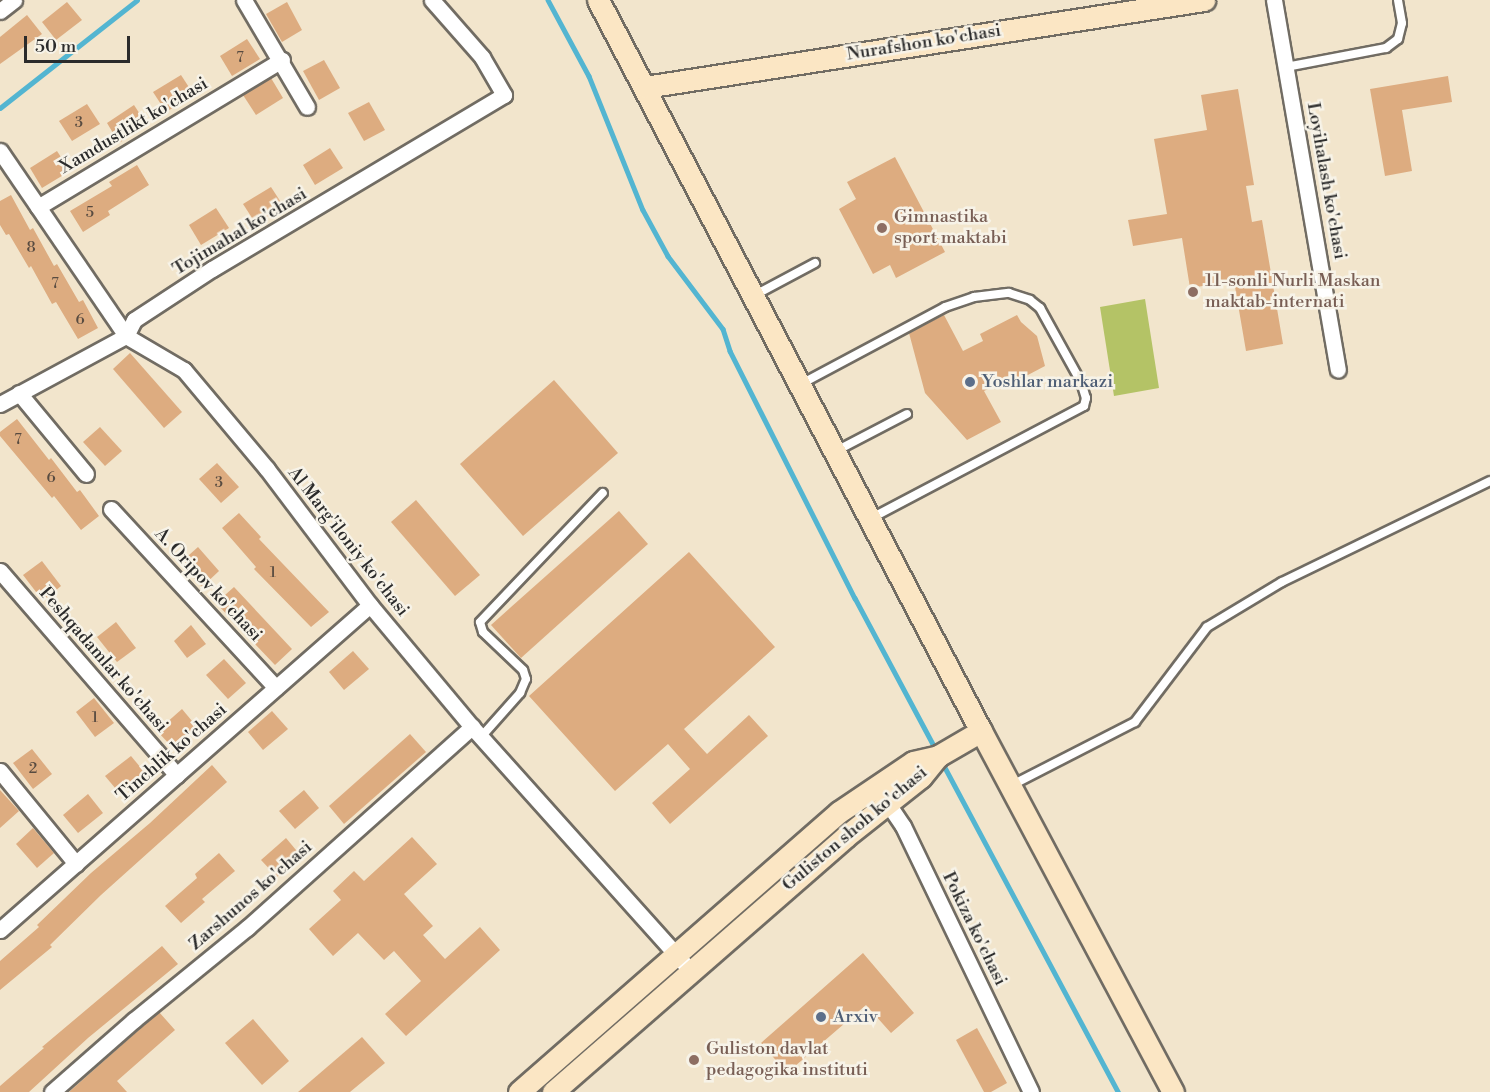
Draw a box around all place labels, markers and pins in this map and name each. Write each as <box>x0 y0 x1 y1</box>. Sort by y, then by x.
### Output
place label: Gimnastika sport maktabi <box>894 207 1007 250</box>
marker: Gimnastika sport maktabi <box>875 221 889 235</box>
place label: 11-sonli Nurli Maskan maktab-internati <box>1205 271 1381 314</box>
marker: 11-sonli Nurli Maskan maktab-internati <box>1186 285 1200 299</box>
place label: Yoshlar markazi <box>982 371 1113 393</box>
marker: Yoshlar markazi <box>963 375 977 389</box>
place label: Arxiv <box>833 1006 878 1028</box>
marker: Arxiv <box>814 1010 828 1024</box>
place label: Guliston davlat pedagogika instituti <box>706 1039 868 1082</box>
marker: Guliston davlat pedagogika instituti <box>687 1053 701 1067</box>

